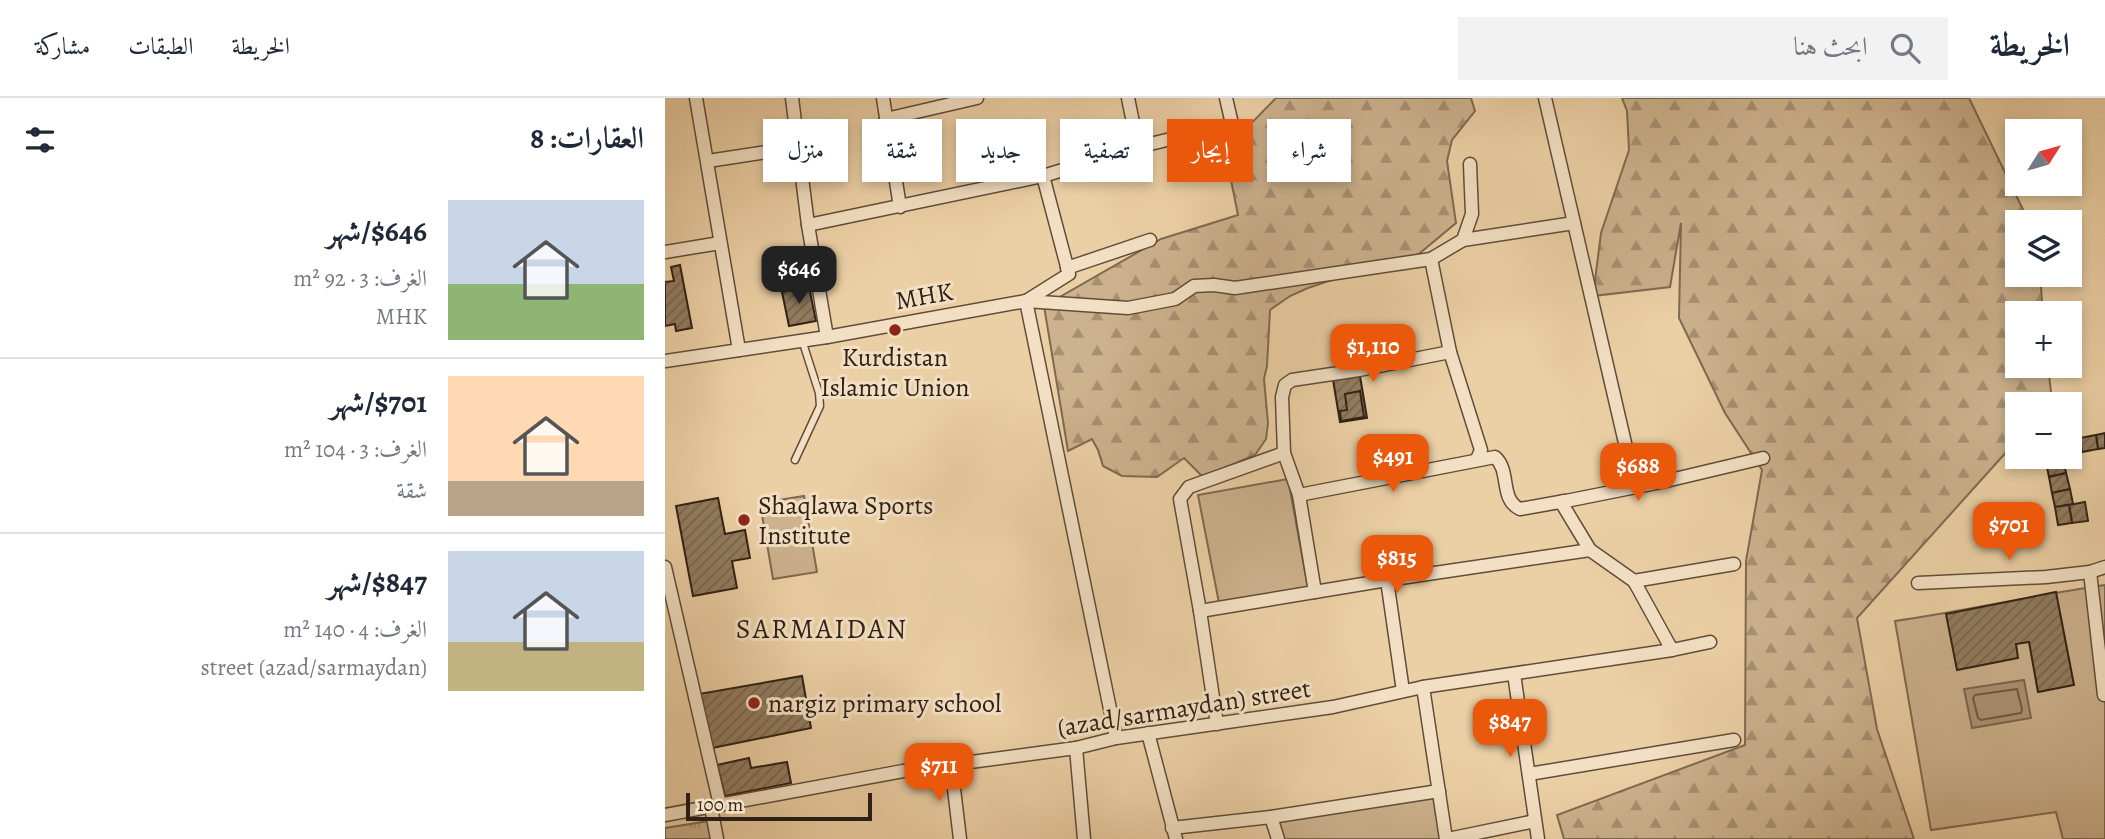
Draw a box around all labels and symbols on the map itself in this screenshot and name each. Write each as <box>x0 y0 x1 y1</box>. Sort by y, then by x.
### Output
north arrow <box>2005 119 2083 196</box>
pin: $646 <box>758 246 840 306</box>
street label: MHK <box>892 274 956 318</box>
marker: Kurdistan Islamic Union <box>887 322 903 338</box>
pin: $1,110 <box>1316 324 1430 384</box>
place label: Kurdistan Islamic Union <box>821 340 969 405</box>
pin: $491 <box>1352 434 1434 494</box>
pin: $688 <box>1597 444 1679 503</box>
place label: Shaqlawa Sports Institute <box>758 488 934 553</box>
pin: $701 <box>1968 503 2050 562</box>
marker: Shaqlawa Sports Institute <box>736 512 752 528</box>
pin: $815 <box>1356 536 1438 595</box>
district label: SARMAIDAN <box>736 610 908 648</box>
street label: (azad/sarmaydan) street <box>1055 671 1314 745</box>
place label: nargiz primary school <box>768 686 1001 721</box>
marker: nargiz primary school <box>746 695 762 711</box>
pin: $847 <box>1469 700 1551 759</box>
pin: $711 <box>898 744 980 803</box>
scale bar <box>686 790 871 822</box>

